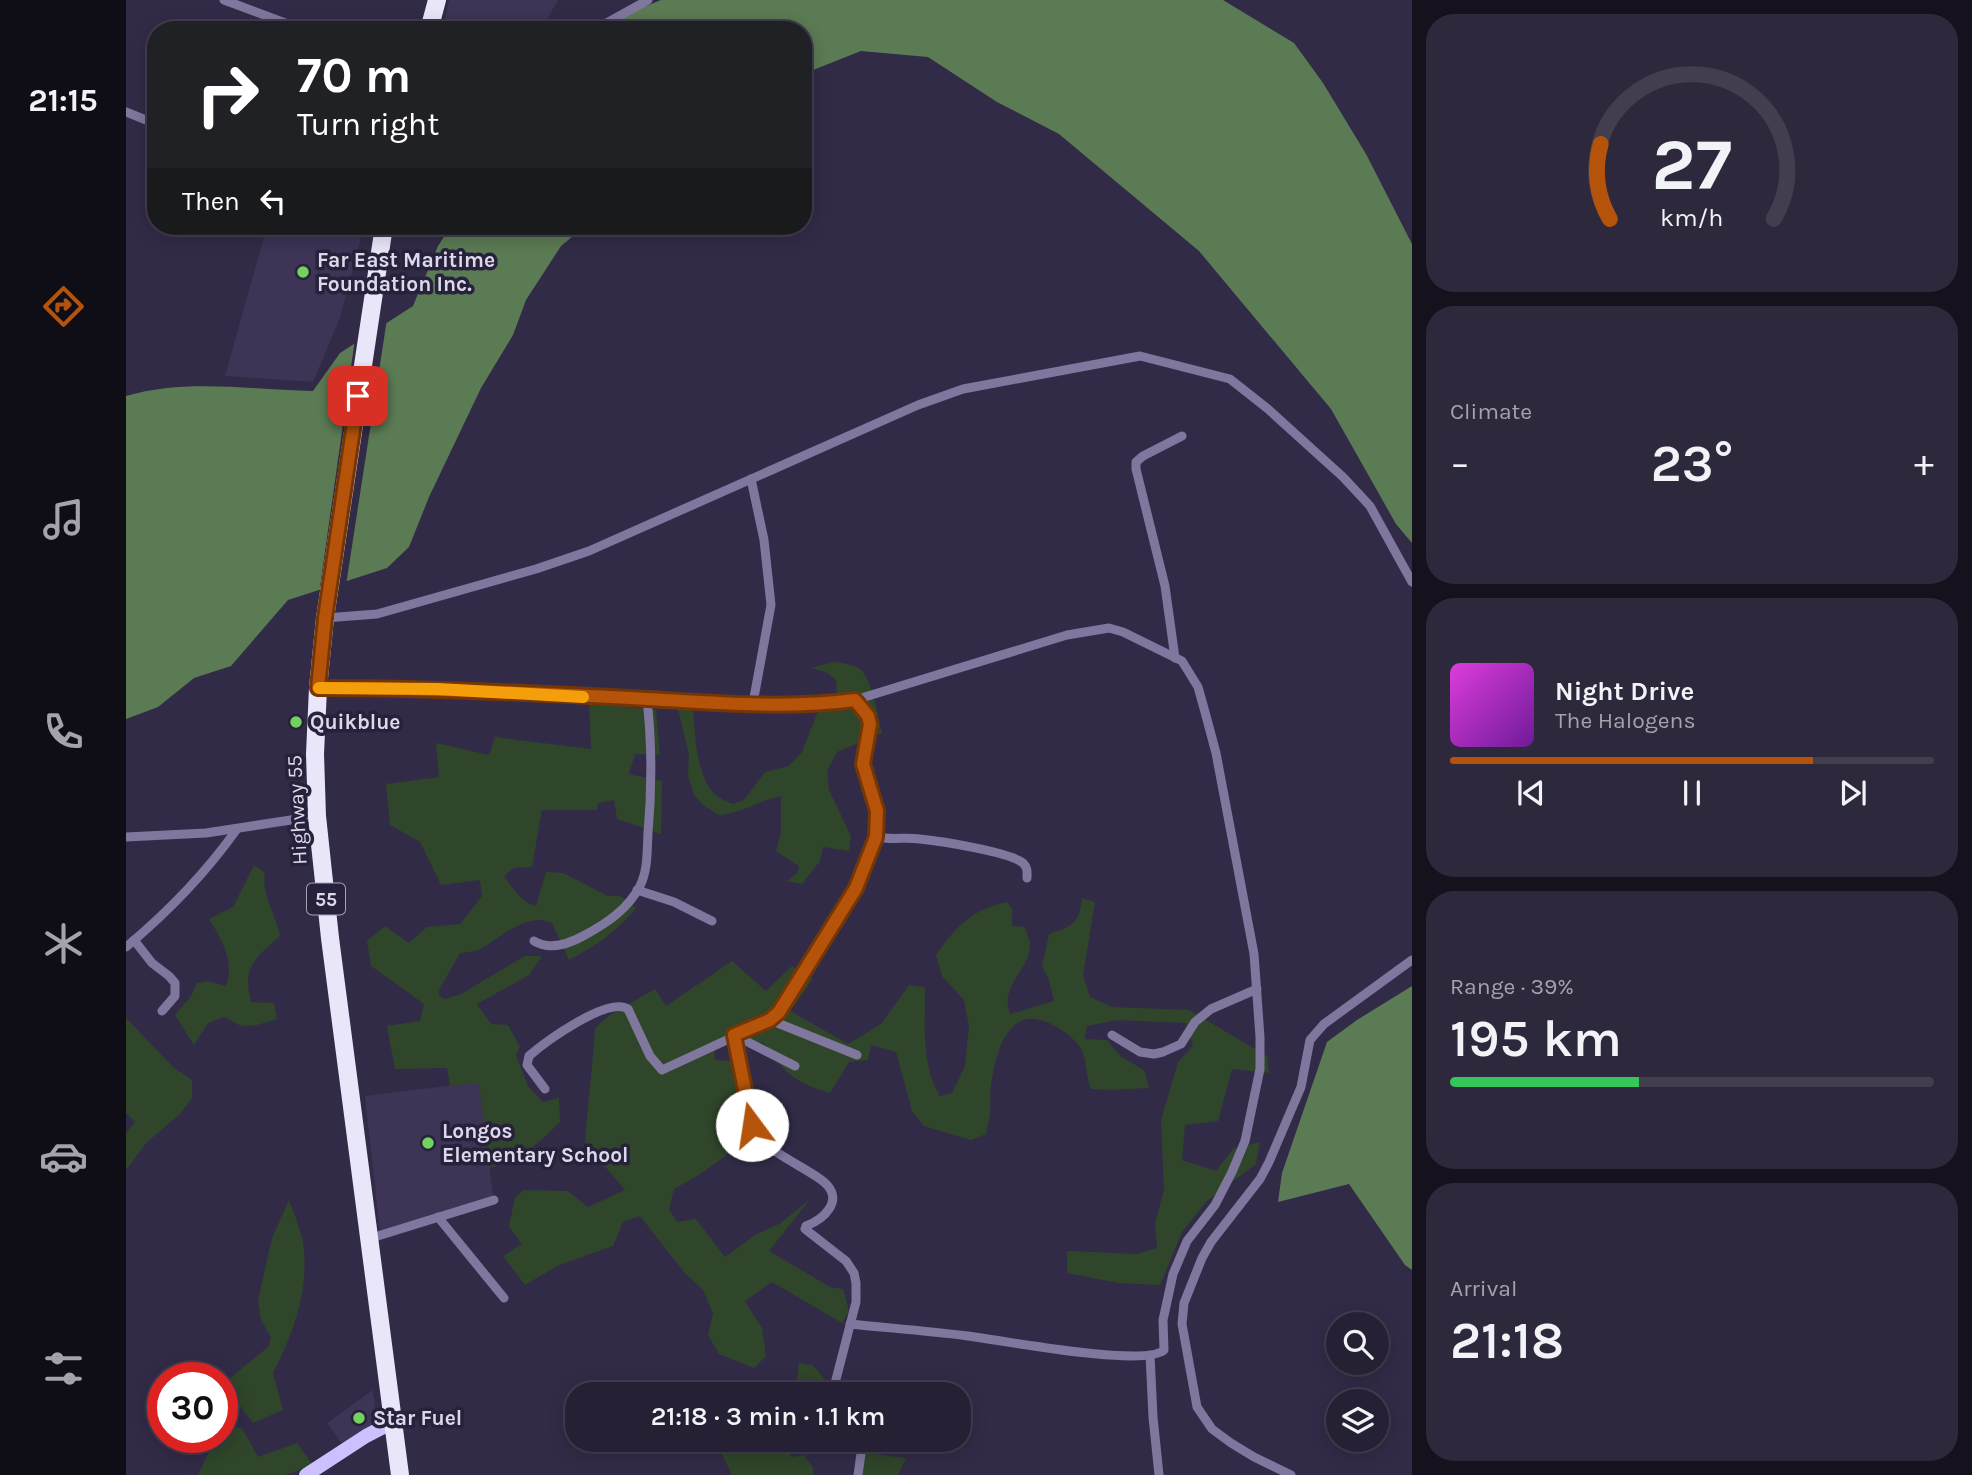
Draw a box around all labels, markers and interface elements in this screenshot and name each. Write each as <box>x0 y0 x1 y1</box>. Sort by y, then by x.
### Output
text: 70 m <box>297 47 411 104</box>
icon: right <box>182 49 273 140</box>
text: 21:15 <box>28 82 98 119</box>
text: Turn right <box>297 106 439 143</box>
text: 27 <box>1652 122 1732 207</box>
icon: left <box>254 182 292 220</box>
text: Then <box>182 186 240 217</box>
text: km/h <box>1660 203 1724 232</box>
place label: Far East Maritime Foundation Inc. <box>317 248 495 296</box>
marker: Far East Maritime Foundation Inc. <box>295 264 311 280</box>
icon: directions <box>39 282 88 331</box>
pin <box>328 366 388 426</box>
icon: arrive <box>339 377 377 415</box>
text: Climate <box>1450 398 1532 425</box>
text: 23° <box>1651 433 1733 494</box>
text: − <box>1450 441 1470 486</box>
text: + <box>1914 441 1934 486</box>
icon: music <box>39 495 88 544</box>
text: Night Drive <box>1555 676 1694 707</box>
icon: phone <box>39 707 88 756</box>
text: The Halogens <box>1555 707 1695 734</box>
place label: Quikblue <box>310 710 400 734</box>
marker: Quikblue <box>288 714 304 730</box>
street label: Highway 55 <box>282 754 312 866</box>
icon: previous <box>1512 774 1550 812</box>
icon: pause <box>1673 774 1711 812</box>
icon: next <box>1834 774 1872 812</box>
road number: 55 <box>307 884 345 914</box>
icon: climate <box>39 919 88 968</box>
text: Range · 39% <box>1450 973 1574 1000</box>
text: 195 km <box>1450 1008 1622 1069</box>
position arrow <box>715 1088 789 1162</box>
place label: Longos Elementary School <box>442 1119 628 1167</box>
icon: car <box>39 1132 88 1181</box>
marker: Longos Elementary School <box>420 1135 436 1151</box>
text: Arrival <box>1450 1275 1517 1302</box>
text: 21:18 <box>1450 1310 1564 1371</box>
map controls <box>1326 1312 1389 1452</box>
button: search <box>1326 1312 1389 1375</box>
icon: filters <box>39 1344 88 1393</box>
speed limit sign: 30 <box>147 1362 238 1453</box>
button: layers <box>1326 1389 1389 1452</box>
text: 21:18 · 3 min · 1.1 km <box>651 1401 885 1432</box>
place label: Star Fuel <box>373 1406 462 1430</box>
marker: Star Fuel <box>351 1410 367 1426</box>

